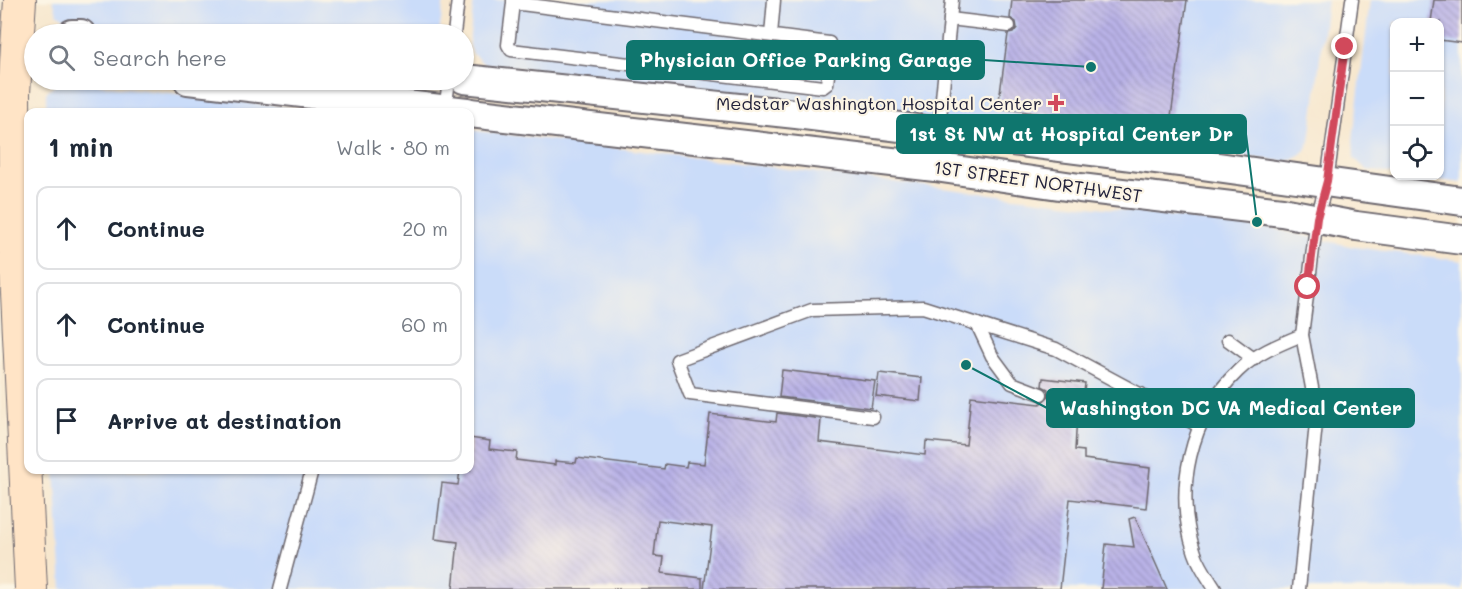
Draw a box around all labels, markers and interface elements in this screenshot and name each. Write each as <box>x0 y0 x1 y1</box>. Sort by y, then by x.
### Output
map controls <box>1390 18 1444 180</box>
button: + <box>1390 18 1444 72</box>
search box <box>24 24 474 90</box>
route end <box>1331 33 1357 59</box>
icon: search <box>45 41 78 74</box>
callout: Physician Office Parking Garage <box>627 41 984 79</box>
text: Search here <box>93 43 227 72</box>
text: Physician Office Parking Garage <box>640 46 972 72</box>
button: − <box>1390 72 1444 126</box>
place label: Medstar Washington Hospital Center <box>716 91 1042 115</box>
marker: Medstar Washington Hospital Center <box>1047 94 1065 112</box>
callout: 1st St NW at Hospital Center Dr <box>897 115 1246 153</box>
text: 1st St NW at Hospital Center Dr <box>909 120 1233 146</box>
button: locate <box>1390 126 1444 180</box>
text: 1 min <box>48 130 113 164</box>
text: Walk · 80 m <box>336 134 450 160</box>
street label: 1ST STREET NORTHWEST <box>932 154 1144 208</box>
icon: ahead <box>50 212 83 245</box>
text: Continue <box>107 214 205 243</box>
text: 20 m <box>402 215 448 241</box>
route start <box>1294 273 1320 299</box>
icon: ahead <box>50 308 83 341</box>
text: Continue <box>107 310 205 339</box>
text: 60 m <box>401 311 448 337</box>
callout: Washington DC VA Medical Center <box>1047 389 1414 427</box>
text: Washington DC VA Medical Center <box>1060 394 1402 420</box>
icon: arrive <box>50 404 83 437</box>
text: Arrive at destination <box>107 406 342 435</box>

